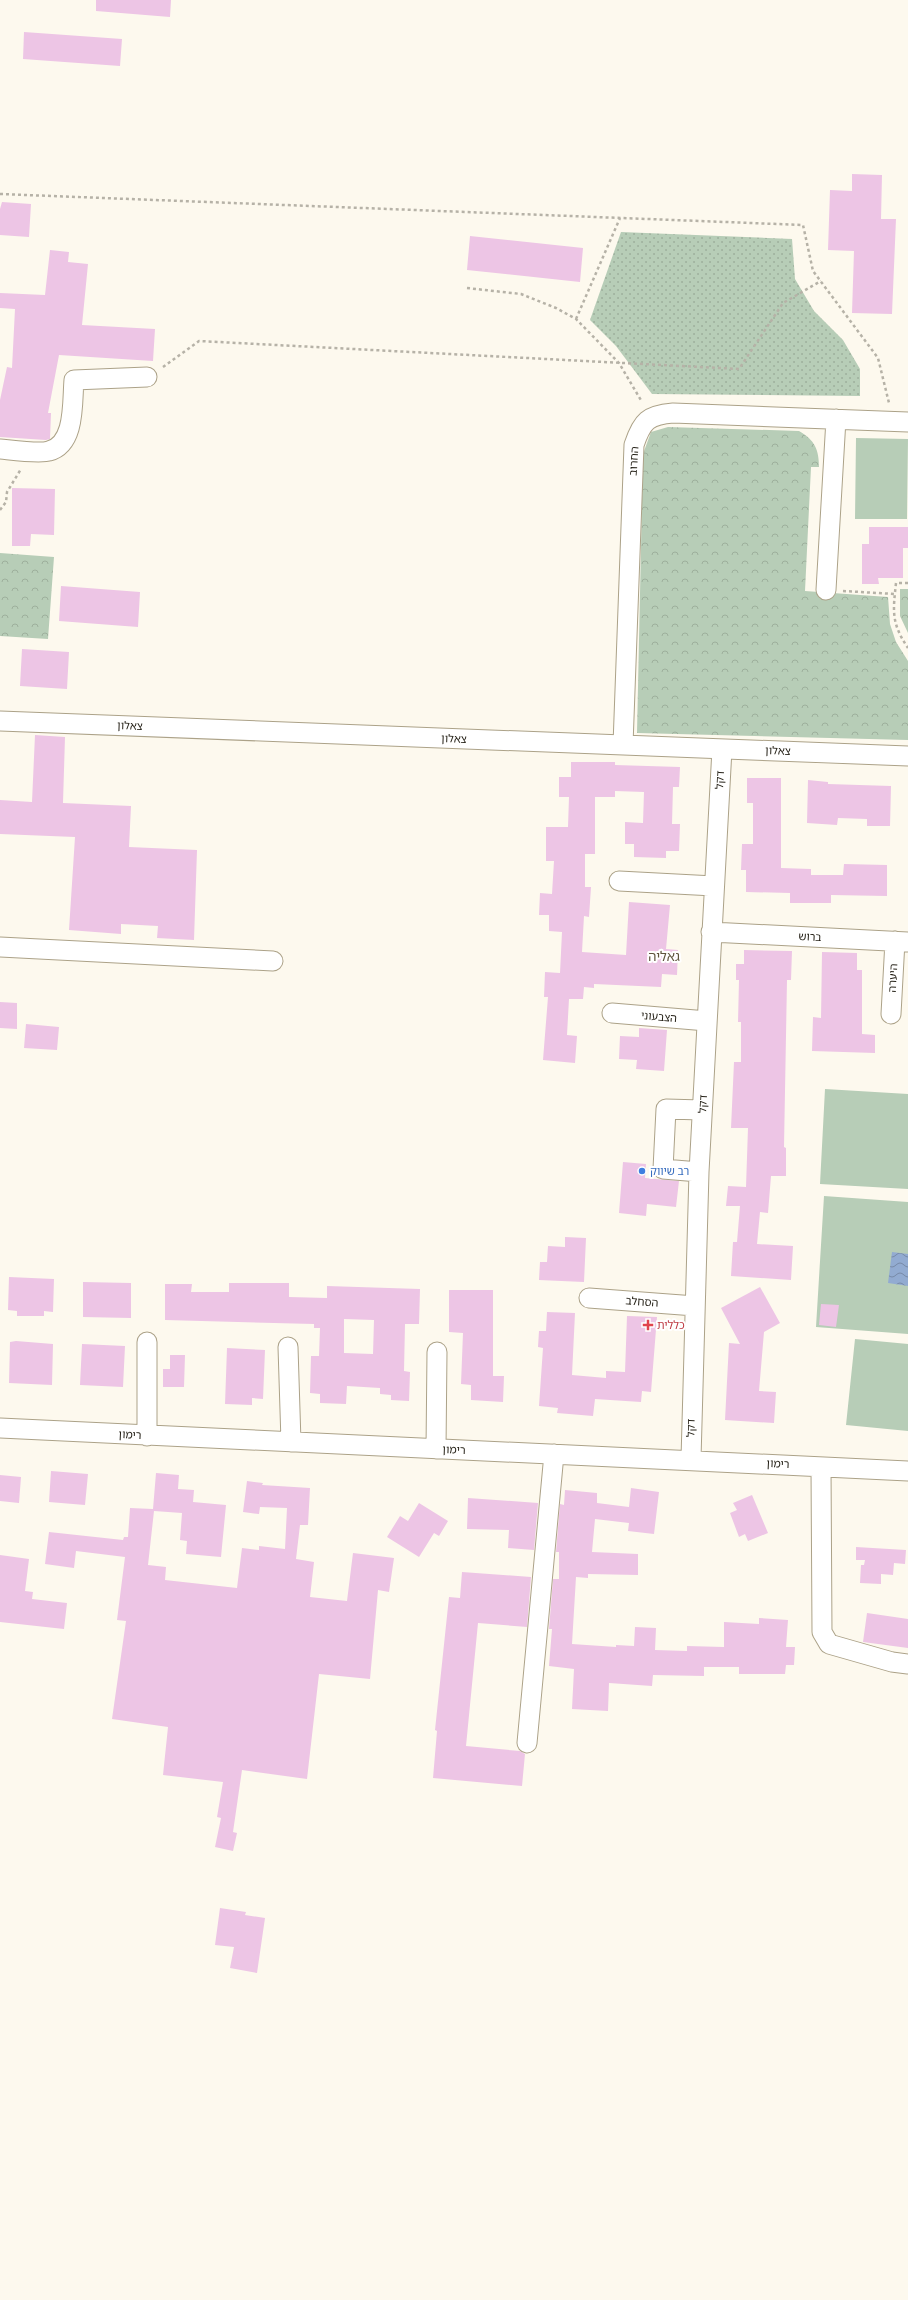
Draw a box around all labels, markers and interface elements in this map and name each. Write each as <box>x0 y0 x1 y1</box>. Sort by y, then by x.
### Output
street label: החרוב <box>625 446 643 476</box>
street label: צאלון <box>117 718 143 734</box>
street label: צאלון <box>441 731 467 747</box>
street label: צאלון <box>765 743 791 759</box>
street label: דקל <box>712 770 728 790</box>
street label: ברוש <box>798 929 822 945</box>
district label: גאליה <box>648 948 680 966</box>
street label: היערה <box>885 963 901 993</box>
street label: הצבעוני <box>640 1008 678 1026</box>
street label: דקל <box>695 1094 711 1114</box>
place label: רב שיווק <box>650 1164 689 1179</box>
marker: רב שיווק <box>637 1166 647 1176</box>
street label: הסחלב <box>625 1293 659 1311</box>
place label: כללית <box>657 1318 685 1333</box>
marker: כללית <box>642 1319 654 1331</box>
street label: דקל <box>683 1419 699 1437</box>
street label: רימון <box>118 1427 142 1443</box>
street label: רימון <box>442 1442 466 1458</box>
street label: רימון <box>766 1456 790 1472</box>

